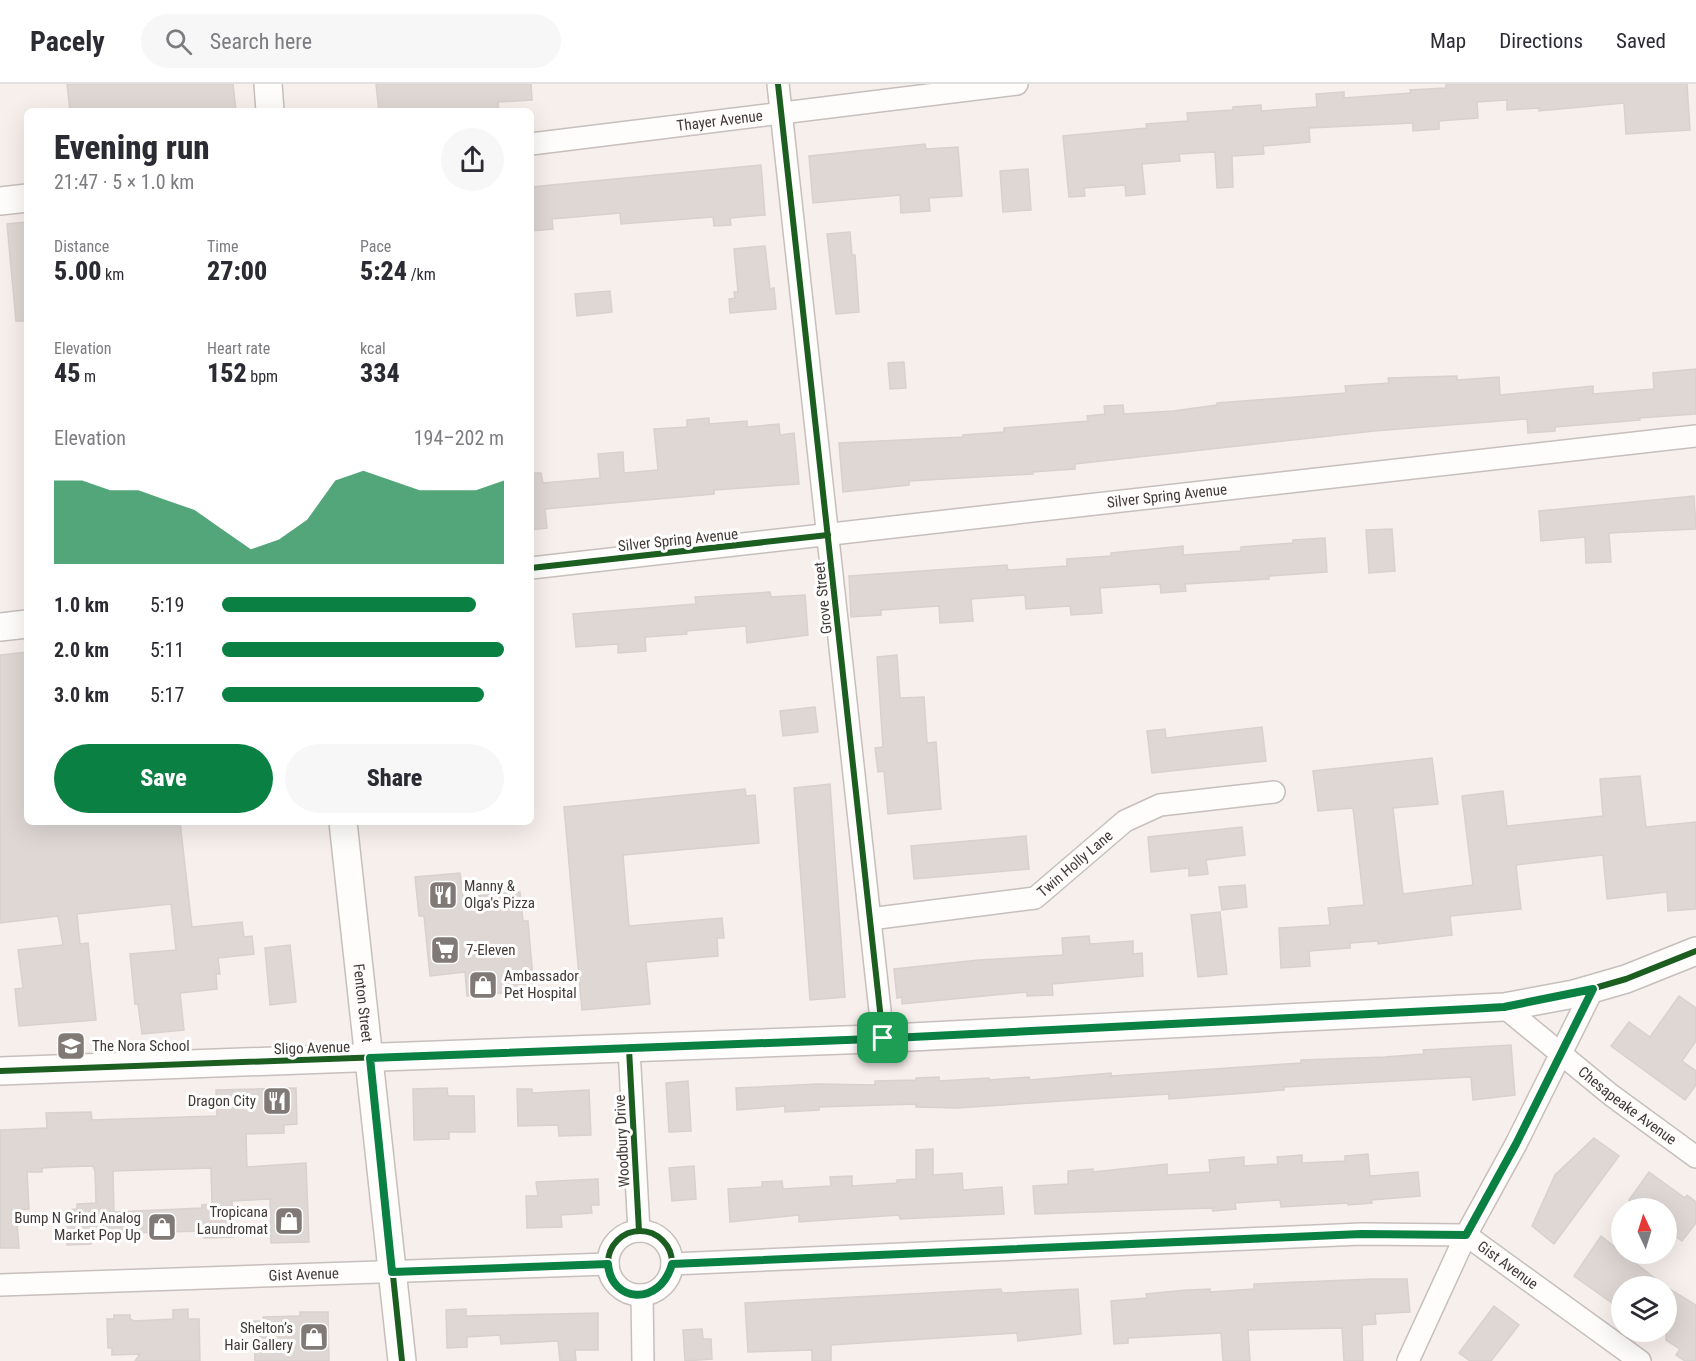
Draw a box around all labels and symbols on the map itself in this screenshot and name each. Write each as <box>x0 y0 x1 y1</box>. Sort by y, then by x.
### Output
street label: Thayer Avenue <box>676 106 764 135</box>
street label: Silver Spring Avenue <box>1106 480 1228 512</box>
street label: Silver Spring Avenue <box>617 525 739 555</box>
street label: Grove Street <box>810 561 836 635</box>
street label: Twin Holly Lane <box>1034 827 1116 901</box>
place label: Manny & Olga's Pizza <box>464 877 535 912</box>
restaurant icon: Manny & Olga's Pizza <box>427 879 459 911</box>
supermarket icon: 7-Eleven <box>429 934 461 966</box>
place label: 7-Eleven <box>466 941 516 959</box>
street label: Fenton Street <box>350 963 376 1043</box>
place label: Ambassador Pet Hospital <box>504 967 579 1002</box>
shop icon: Ambassador Pet Hospital <box>467 969 499 1001</box>
pin <box>857 1012 908 1063</box>
school or university icon: The Nora School <box>55 1030 87 1062</box>
place label: The Nora School <box>92 1037 190 1055</box>
street label: Sligo Avenue <box>274 1038 350 1058</box>
street label: Chesapeake Avenue <box>1574 1063 1680 1149</box>
restaurant icon: Dragon City <box>261 1085 293 1117</box>
place label: Dragon City <box>188 1092 256 1110</box>
street label: Woodbury Drive <box>611 1094 633 1188</box>
north arrow <box>1611 1198 1677 1264</box>
place label: Tropicana Laundromat <box>197 1203 268 1238</box>
shop icon: Tropicana Laundromat <box>273 1205 305 1237</box>
place label: Bump N Grind Analog Market Pop Up <box>14 1209 141 1244</box>
shop icon: Bump N Grind Analog Market Pop Up <box>146 1211 178 1243</box>
street label: Gist Avenue <box>1474 1237 1541 1293</box>
street label: Gist Avenue <box>268 1264 339 1285</box>
place label: Shelton’s Hair Gallery <box>224 1319 293 1354</box>
shop icon: Shelton’s Hair Gallery <box>298 1321 330 1353</box>

